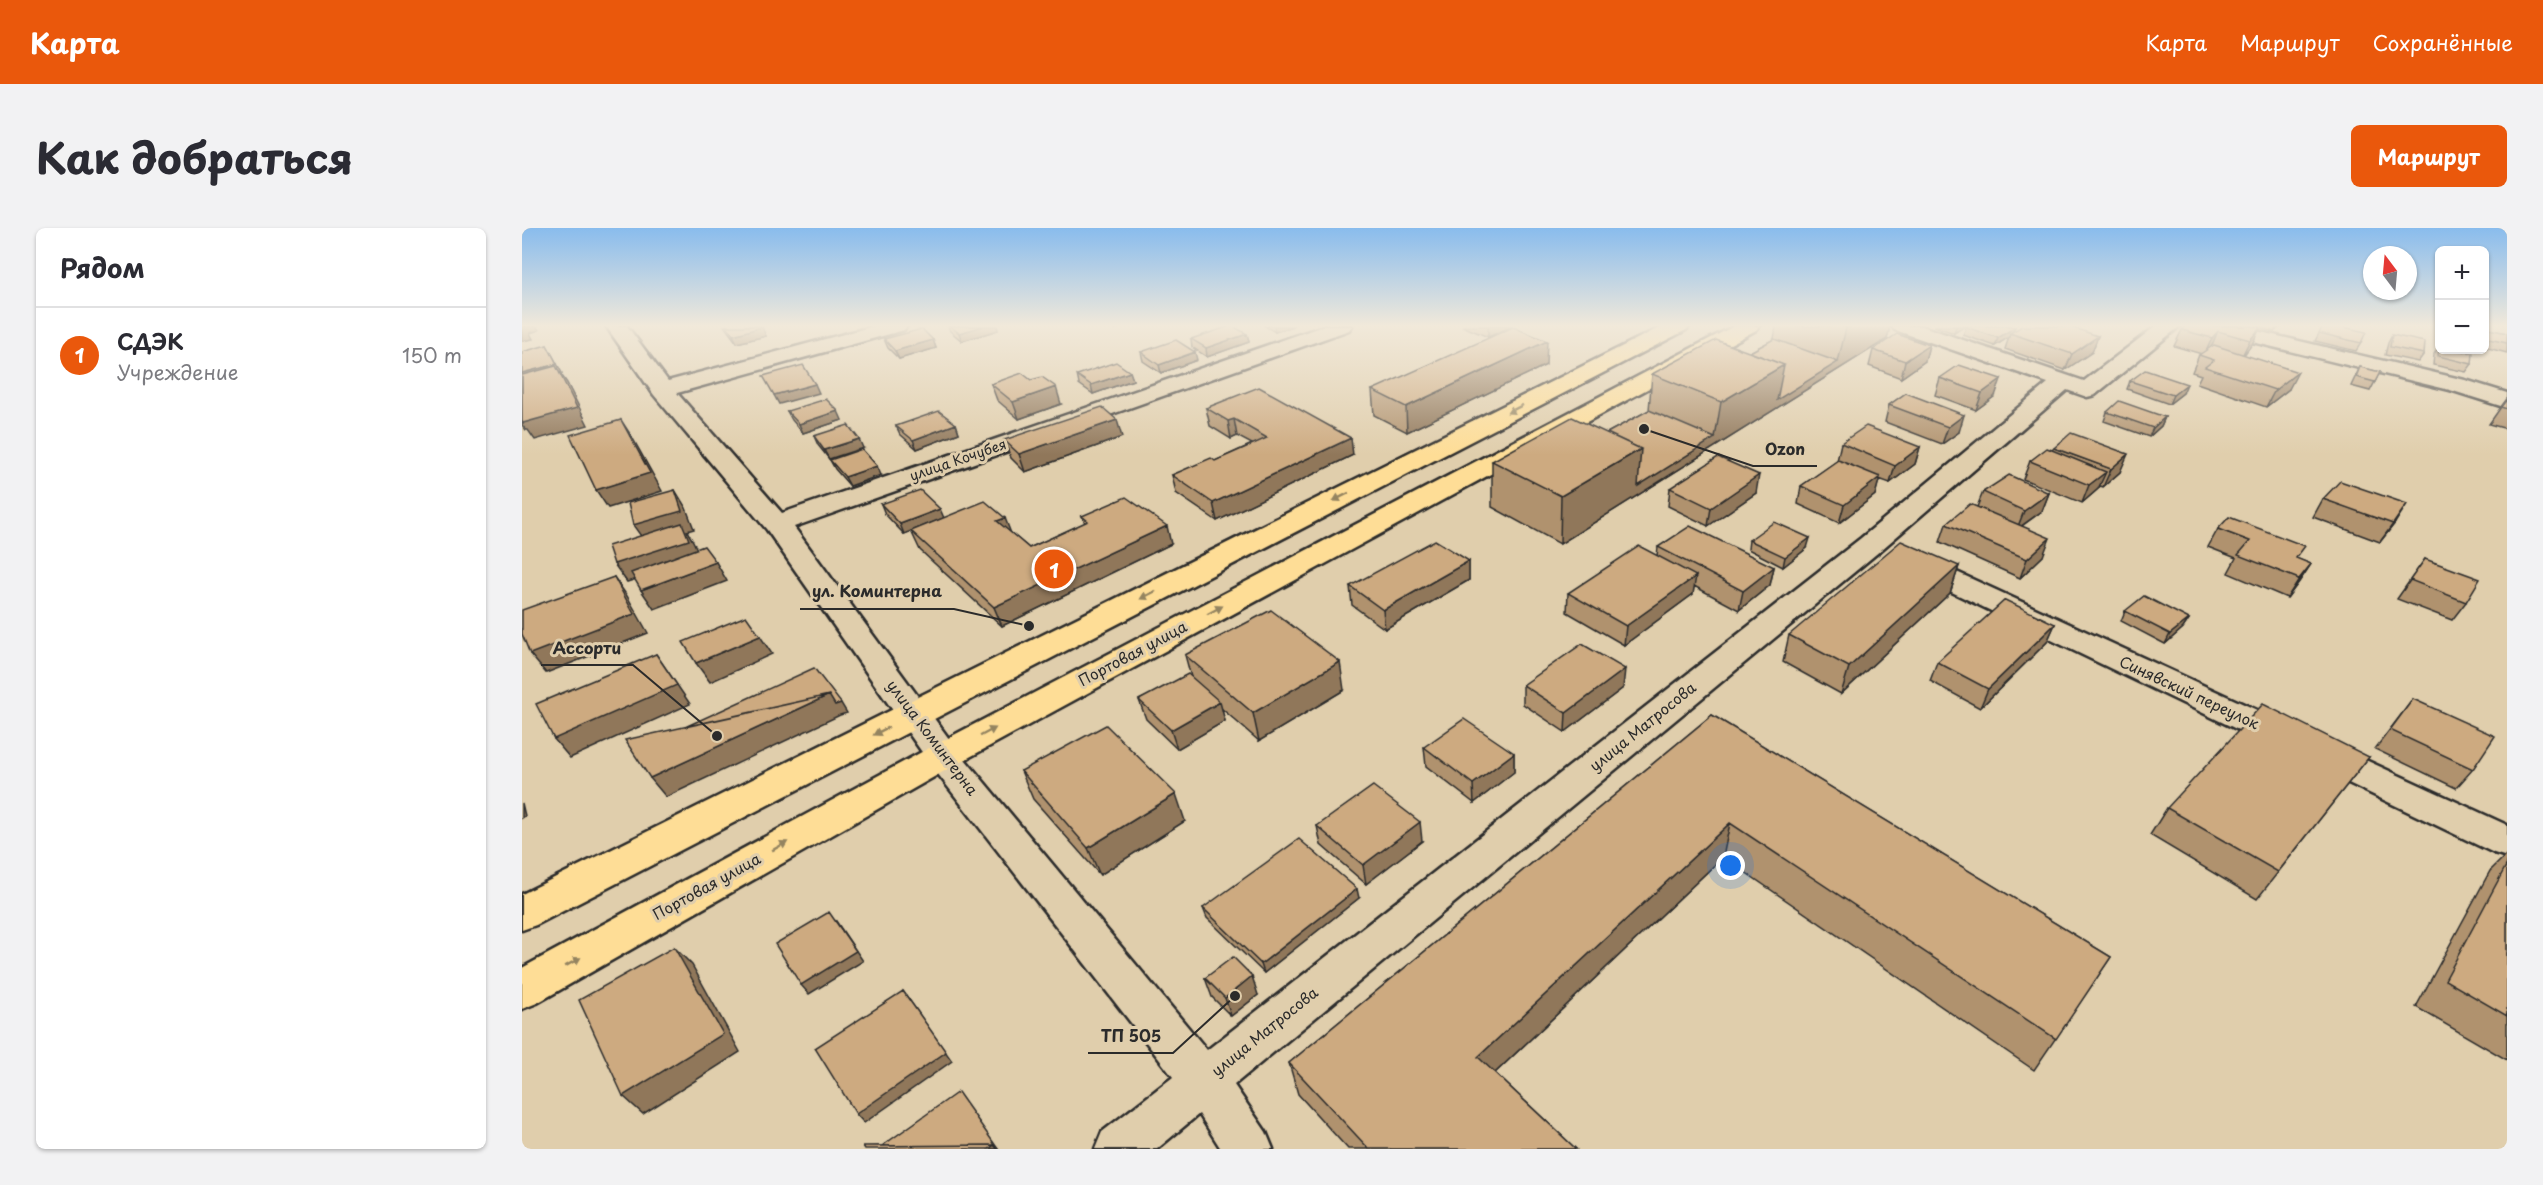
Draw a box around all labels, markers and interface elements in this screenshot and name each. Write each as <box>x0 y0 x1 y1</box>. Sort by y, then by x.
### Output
text: Карта <box>30 21 120 64</box>
text: Карта <box>2146 26 2207 58</box>
text: Маршрут <box>2240 26 2340 58</box>
text: Сохранённые <box>2373 26 2513 58</box>
text: Как добраться <box>36 125 353 188</box>
button: Маршрут <box>2351 125 2507 187</box>
north arrow <box>2363 246 2417 300</box>
map controls <box>2435 246 2489 354</box>
button: + <box>2435 246 2489 300</box>
text: Рядом <box>60 248 145 287</box>
button: − <box>2435 300 2489 354</box>
text: СДЭК <box>117 324 184 357</box>
text: 1 <box>75 340 84 370</box>
text: 150 m <box>402 340 462 370</box>
text: Учреждение <box>117 357 238 387</box>
one-way arrow <box>1506 404 1523 414</box>
callout: Ozon <box>1753 432 1817 466</box>
street label: улица Кочубея <box>907 433 1009 486</box>
text: Ozon <box>1765 436 1805 460</box>
one-way arrow <box>1332 492 1349 502</box>
pin: 1 <box>1034 546 1074 592</box>
callout: ул. Коминтерна <box>800 575 954 609</box>
text: ул. Коминтерна <box>812 578 942 602</box>
one-way arrow <box>1139 589 1157 599</box>
one-way arrow <box>1207 605 1224 615</box>
street label: Портовая улица <box>1074 614 1191 691</box>
callout: Ассорти <box>541 631 633 665</box>
text: Ассорти <box>553 635 621 659</box>
street label: Синявский переулок <box>2116 649 2264 734</box>
street label: улица Коминтерна <box>882 674 985 800</box>
street label: улица Матросова <box>1584 675 1701 776</box>
one-way arrow <box>872 726 889 735</box>
one-way arrow <box>980 727 997 737</box>
one-way arrow <box>772 841 788 852</box>
street label: Портовая улица <box>648 846 765 925</box>
your location <box>1716 851 1745 880</box>
one-way arrow <box>565 956 581 967</box>
street label: улица Матросова <box>1206 980 1323 1081</box>
callout: ТП 505 <box>1088 1019 1173 1053</box>
text: ТП 505 <box>1101 1023 1161 1047</box>

